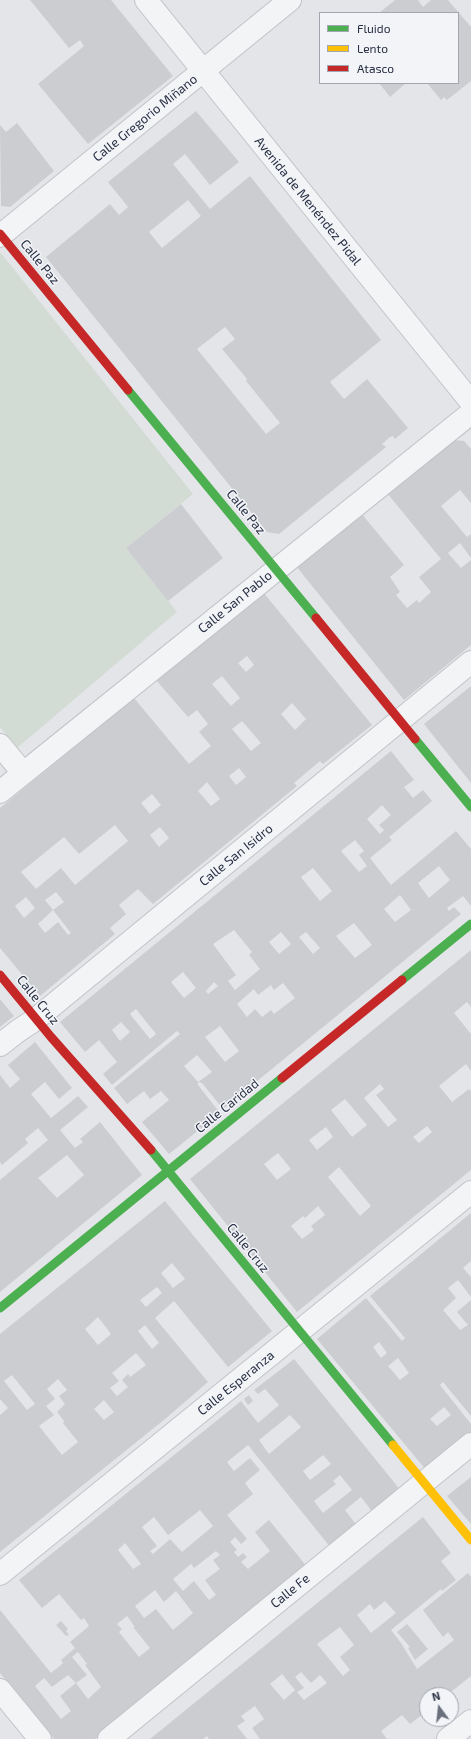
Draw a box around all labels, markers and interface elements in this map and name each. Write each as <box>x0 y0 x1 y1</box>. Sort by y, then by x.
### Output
legend <box>319 12 459 84</box>
text: Fluido <box>357 21 391 35</box>
text: Lento <box>357 41 388 55</box>
text: Atasco <box>357 61 394 75</box>
street label: Calle Gregorio Miñano <box>90 71 200 165</box>
street label: Avenida de Menéndez Pidal <box>251 134 365 268</box>
street label: Calle Paz <box>17 236 63 288</box>
street label: Calle Paz <box>223 486 269 538</box>
street label: Calle San Pablo <box>195 567 275 637</box>
street label: Calle San Isidro <box>196 821 276 889</box>
street label: Calle Cruz <box>13 972 63 1028</box>
street label: Calle Caridad <box>192 1076 262 1136</box>
street label: Calle Cruz <box>223 1220 273 1276</box>
street label: Calle Esperanza <box>194 1347 278 1419</box>
street label: Calle Fe <box>267 1570 313 1612</box>
north arrow <box>419 1687 459 1727</box>
text: N <box>430 1689 442 1703</box>

